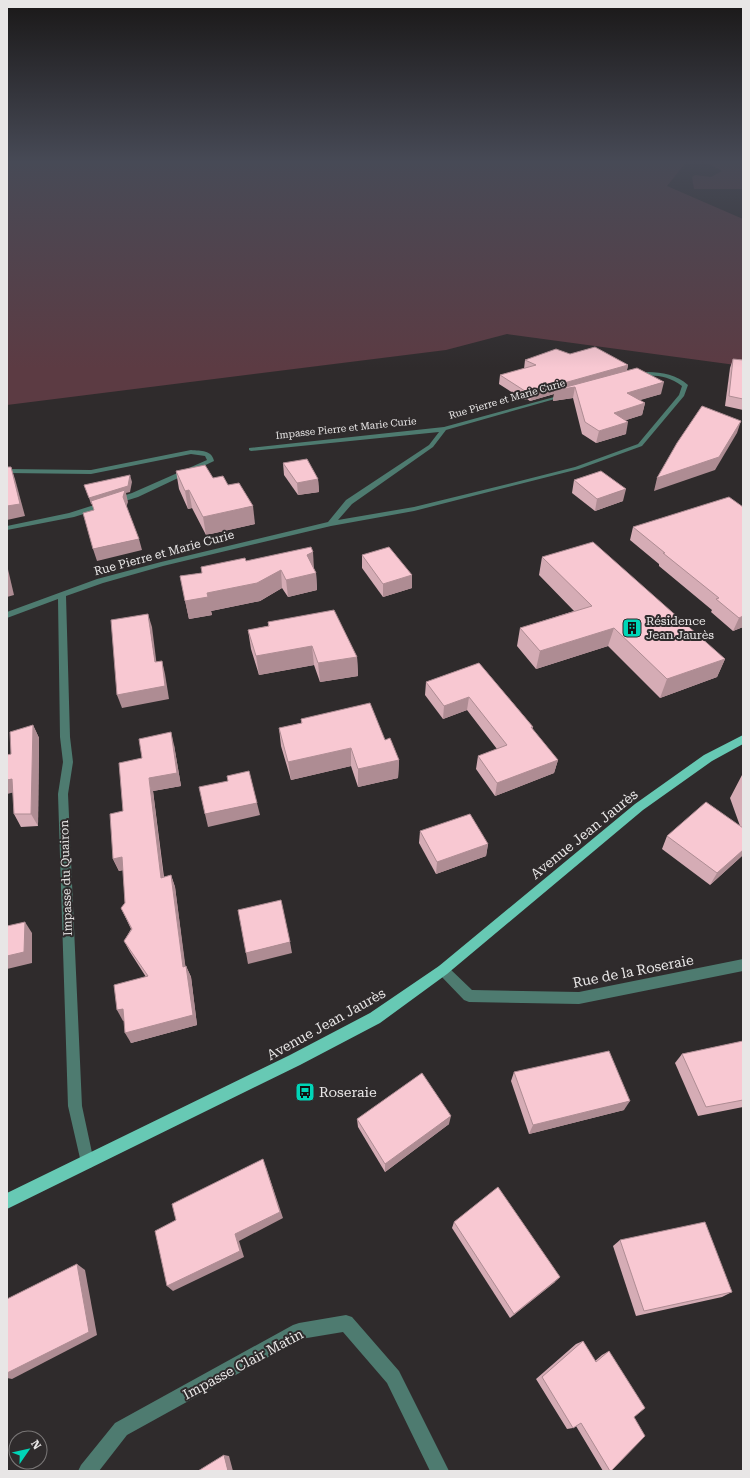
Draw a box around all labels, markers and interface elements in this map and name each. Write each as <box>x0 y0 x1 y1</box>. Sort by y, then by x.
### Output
street label: Rue Pierre et Marie Curie <box>448 377 567 421</box>
street label: Impasse Pierre et Marie Curie <box>275 415 417 441</box>
street label: Rue Pierre et Marie Curie <box>92 527 236 578</box>
place label: Résidence Jean Jaurès <box>646 614 714 642</box>
building icon: Résidence Jean Jaurès <box>621 617 643 639</box>
street label: Avenue Jean Jaurès <box>527 786 641 882</box>
street label: Impasse du Quairon <box>57 820 75 936</box>
street label: Rue de la Roseraie <box>571 951 695 991</box>
street label: Avenue Jean Jaurès <box>264 985 388 1063</box>
bus stop icon: Roseraie <box>294 1081 316 1103</box>
place label: Roseraie <box>319 1084 377 1100</box>
street label: Impasse Clair Matin <box>180 1325 306 1403</box>
north arrow <box>8 1430 48 1470</box>
text: N <box>28 1438 44 1452</box>

